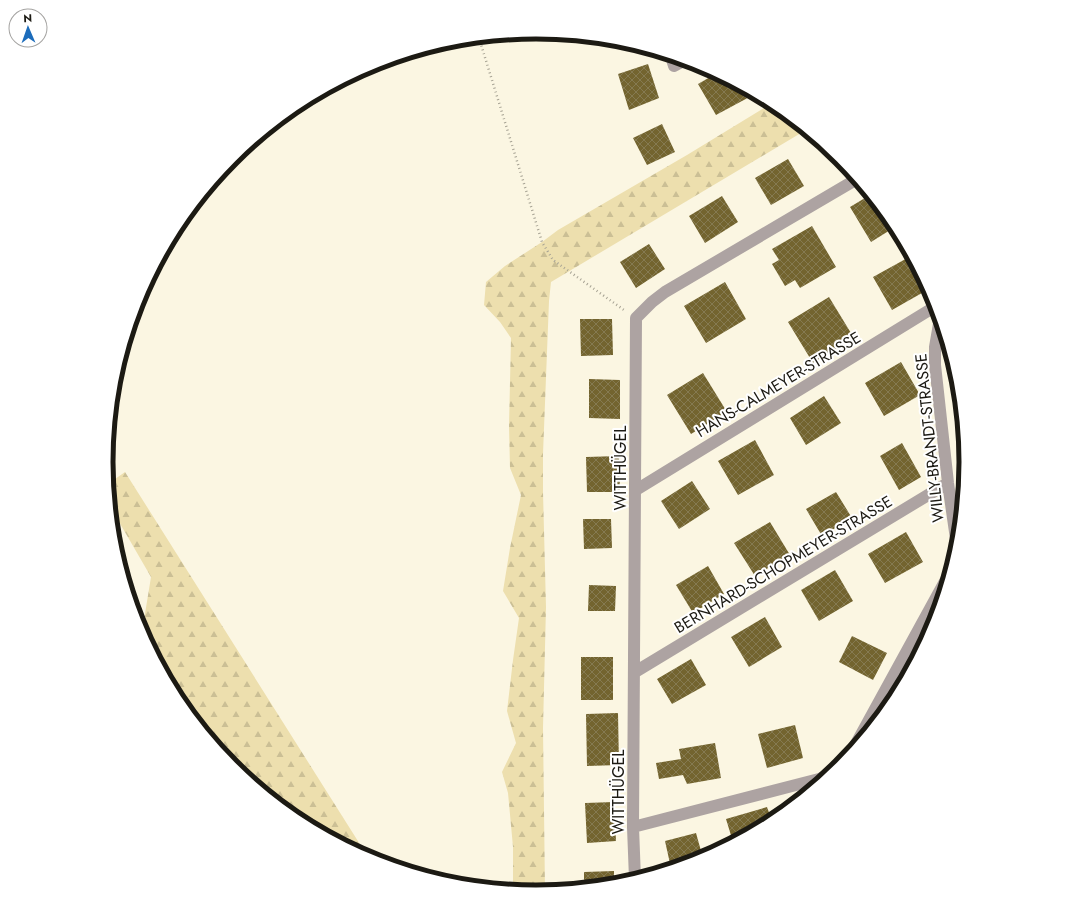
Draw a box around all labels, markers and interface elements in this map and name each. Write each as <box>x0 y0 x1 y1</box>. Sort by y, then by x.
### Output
north arrow <box>8 8 48 48</box>
text: N <box>23 10 32 26</box>
street label: HANS-CALMEYER-STRASSE <box>691 326 865 443</box>
street label: WILLY-BRANDT-STRASSE <box>909 352 950 523</box>
street label: WITTHÜGEL <box>609 425 632 510</box>
street label: BERNHARD-SCHOPMEYER-STRASSE <box>670 490 897 639</box>
street label: WITTHÜGEL <box>607 749 630 834</box>

